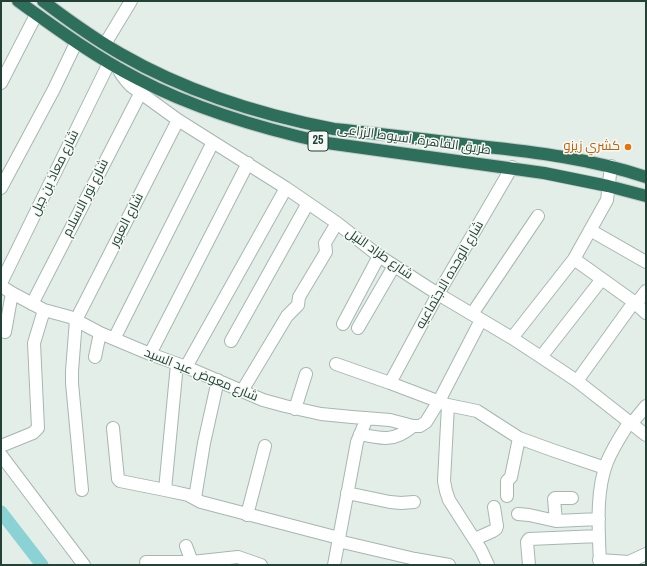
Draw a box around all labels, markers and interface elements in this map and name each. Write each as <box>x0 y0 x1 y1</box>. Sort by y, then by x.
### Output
street label: طريق القاهرة, اسيوط الزراعى <box>336 121 492 159</box>
street label: شارع معاذ بن جبل <box>27 128 83 218</box>
road number: 25 <box>308 131 328 151</box>
place label: كشري زيزو <box>563 139 620 155</box>
marker: كشري زيزو <box>623 142 633 152</box>
street label: شارع نور الاسلام <box>60 157 112 239</box>
street label: شارع العبور <box>107 191 147 249</box>
street label: شارع الوحده الاجتماعيه <box>413 218 487 332</box>
street label: شارع طراد النيل <box>342 225 416 283</box>
street label: شارع معوض عبد السيد <box>142 345 260 405</box>

